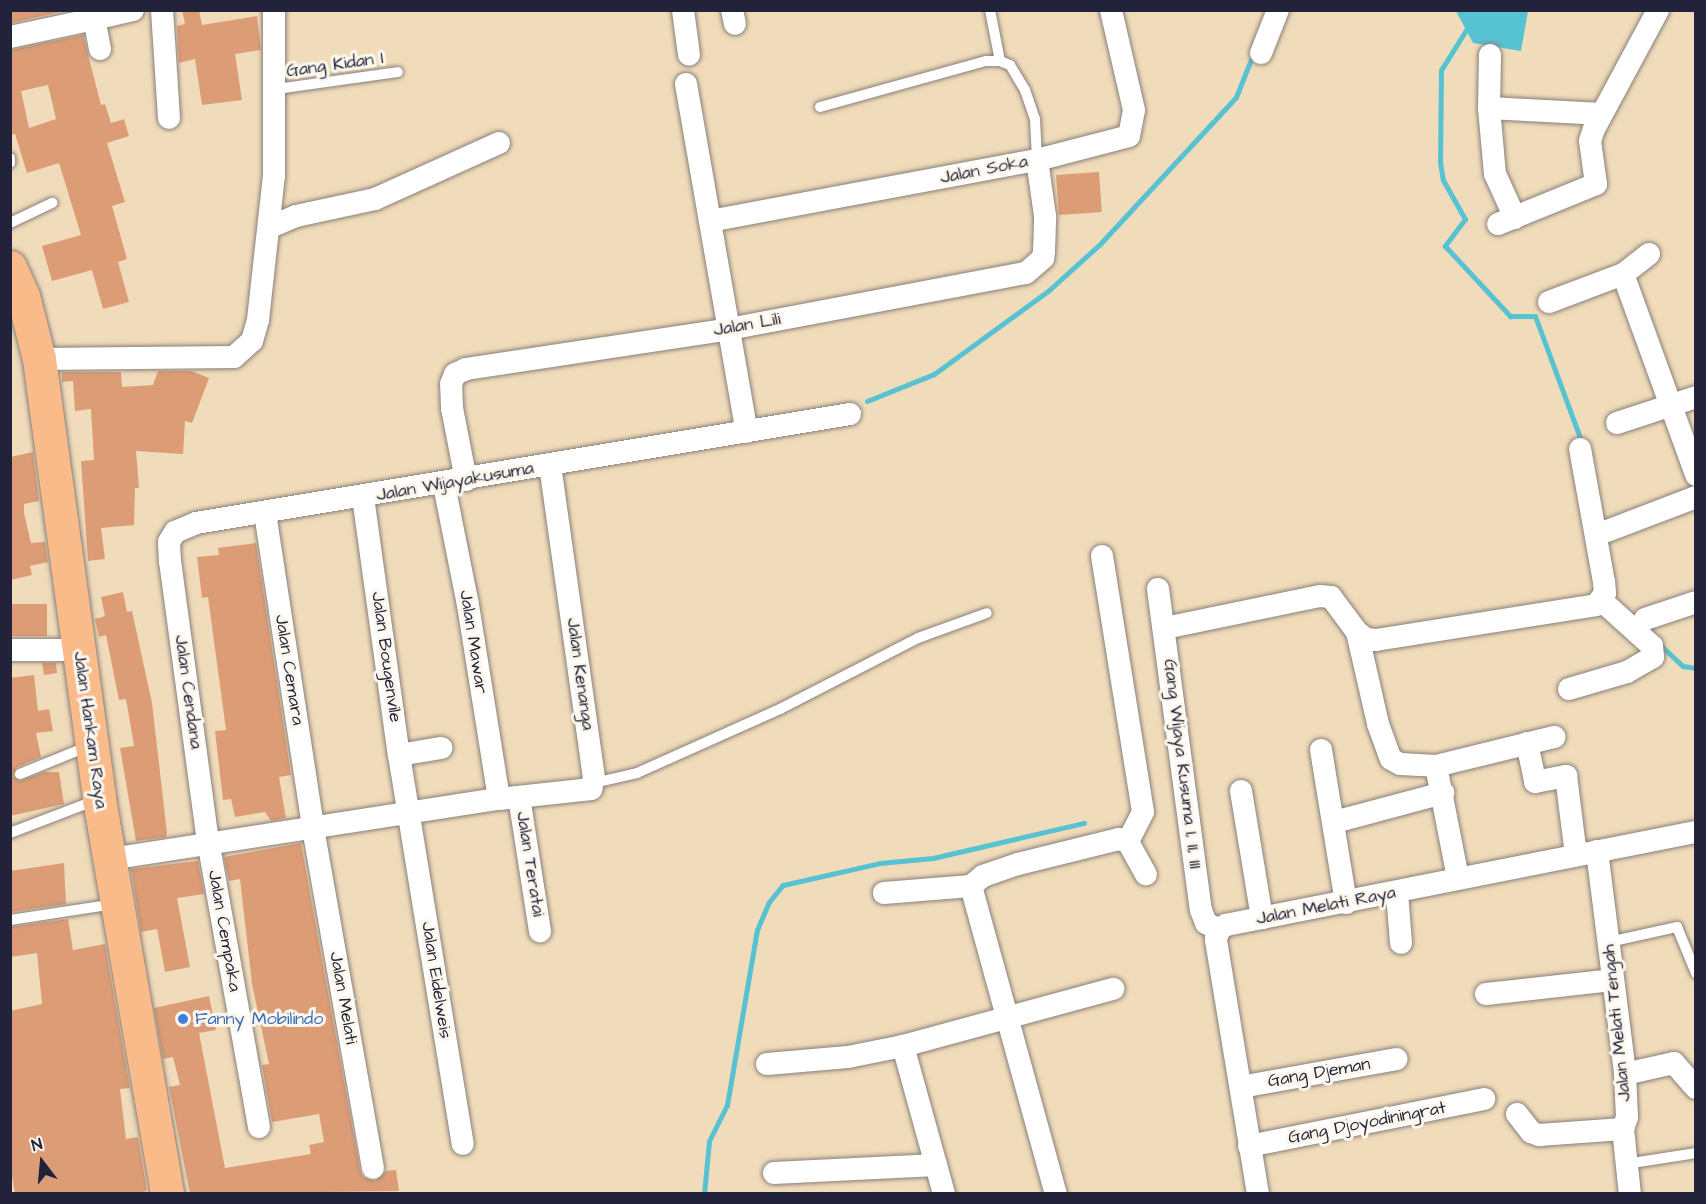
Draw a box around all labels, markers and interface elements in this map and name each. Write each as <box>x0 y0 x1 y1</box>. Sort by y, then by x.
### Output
street label: Gang Kidan I <box>285 47 385 83</box>
street label: Jalan Soka <box>938 151 1030 189</box>
street label: Jalan Lili <box>712 308 782 342</box>
street label: Jalan Wijayakusuma <box>375 458 535 506</box>
street label: Jalan Mawar <box>454 589 492 695</box>
street label: Jalan Bougenvile <box>366 590 406 724</box>
street label: Jalan Cemara <box>270 613 308 727</box>
street label: Jalan Kenanga <box>561 616 599 732</box>
street label: Jalan Cendana <box>169 634 207 750</box>
street label: Jalan Hankam Raya <box>68 650 112 810</box>
street label: Gang Wijaya Kusuma I, II, III <box>1158 658 1206 870</box>
street label: Jalan Teratai <box>511 810 549 918</box>
street label: Jalan Cempaka <box>203 869 245 993</box>
street label: Jalan Melati Raya <box>1254 882 1398 930</box>
street label: Jalan Eidelweis <box>416 920 456 1040</box>
street label: Jalan Melati Tengah <box>1598 943 1636 1103</box>
street label: Jalan Melati <box>324 950 362 1046</box>
place label: Fanny Mobilindo <box>195 1008 323 1030</box>
marker: Fanny Mobilindo <box>176 1012 190 1026</box>
street label: Gang Djeman <box>1266 1053 1372 1093</box>
street label: Gang Djoyodiningrat <box>1286 1097 1448 1149</box>
north arrow <box>12 1132 72 1192</box>
text: N <box>29 1133 45 1157</box>

